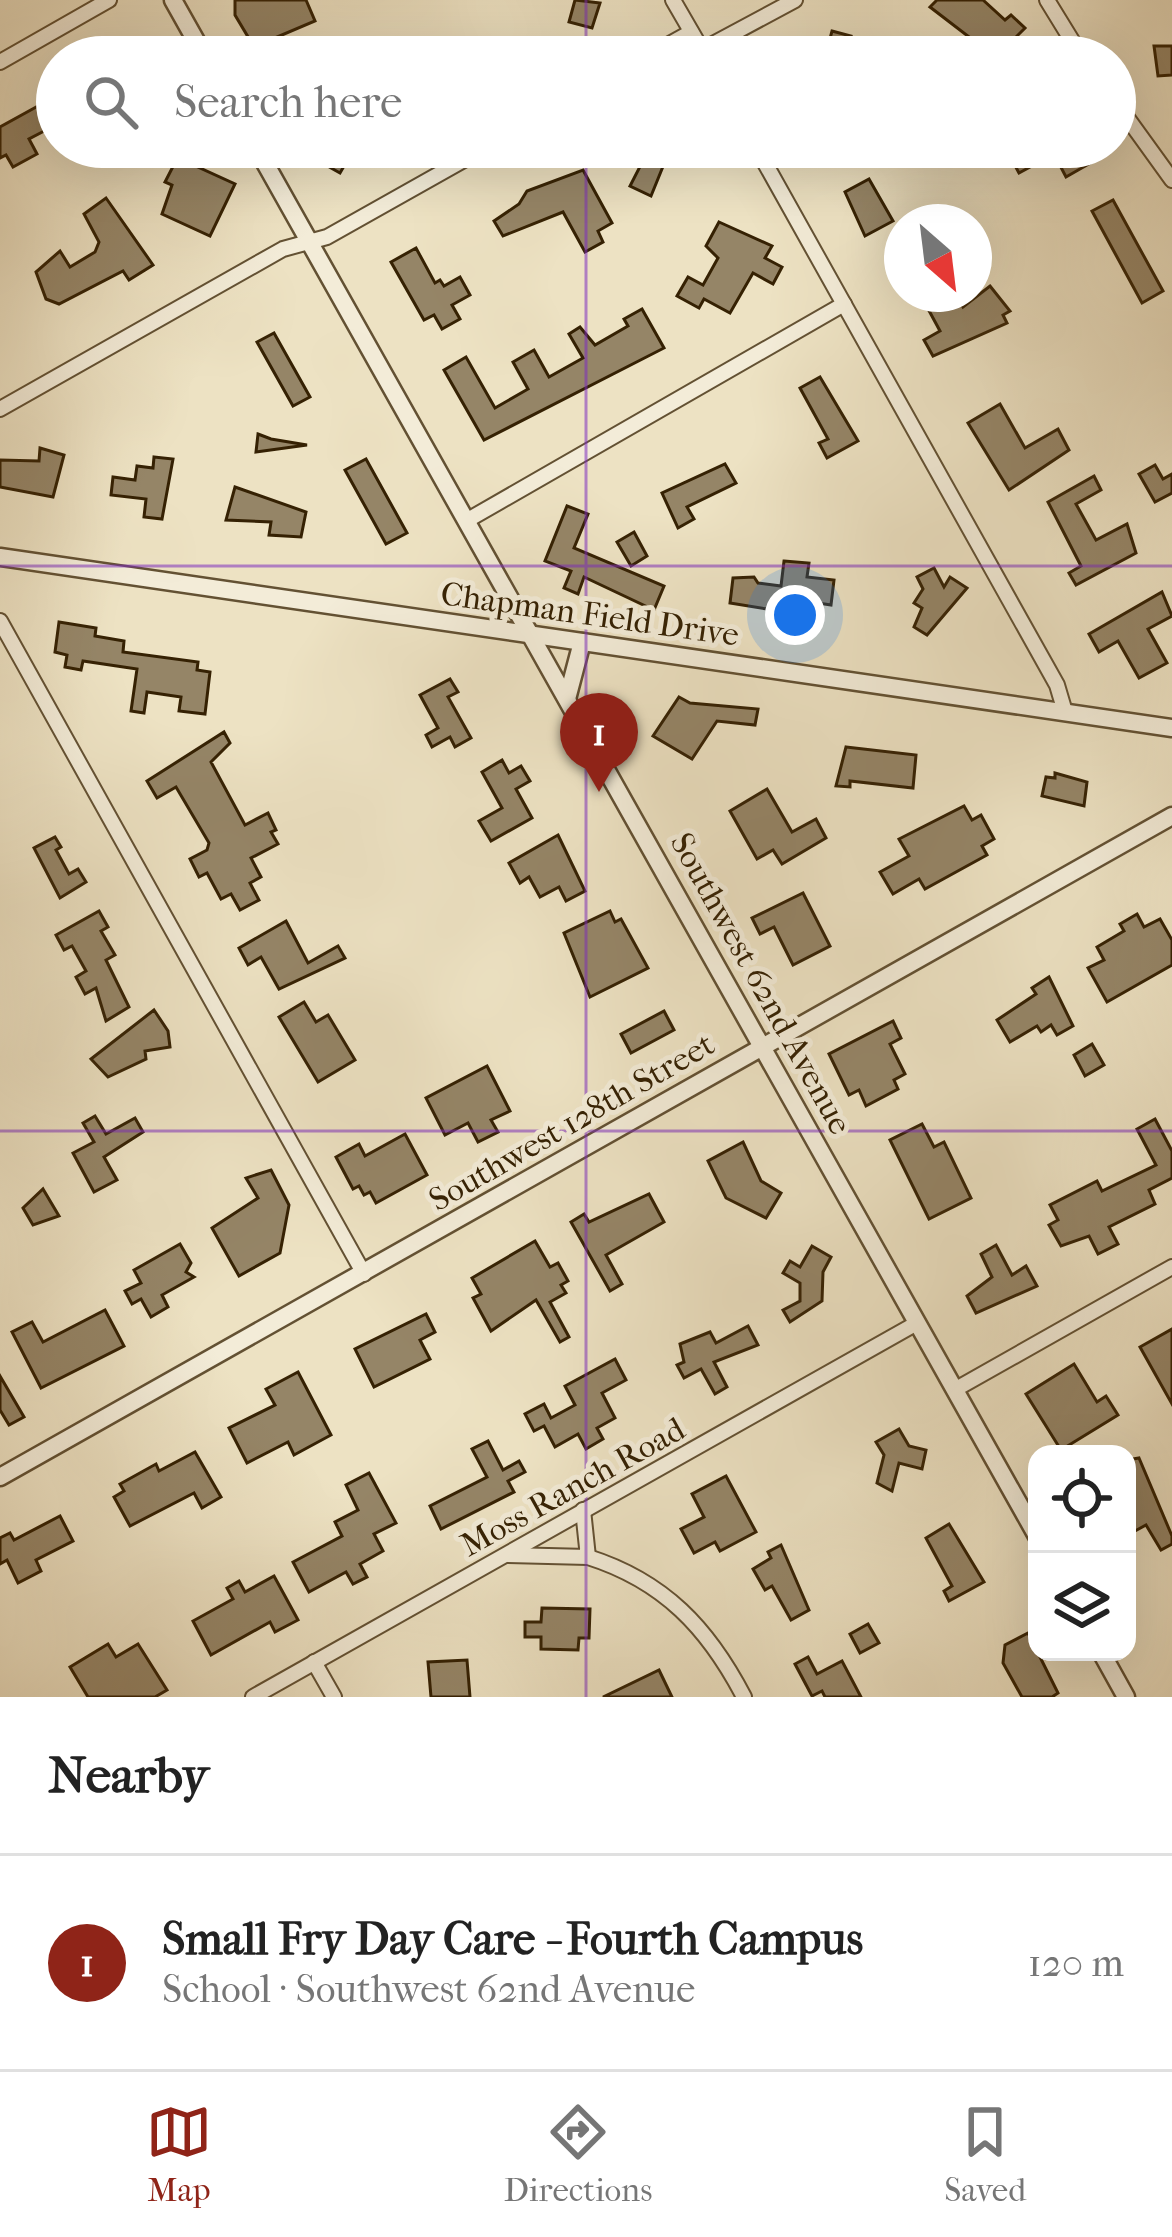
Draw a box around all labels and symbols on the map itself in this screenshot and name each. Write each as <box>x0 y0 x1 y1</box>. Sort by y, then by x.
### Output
north arrow <box>884 204 992 312</box>
street label: Chapman Field Drive <box>438 574 741 655</box>
your location <box>765 585 825 645</box>
pin: 1 <box>560 693 638 792</box>
street label: Southwest 62nd Avenue <box>662 826 860 1141</box>
street label: Southwest 128th Street <box>422 1025 721 1220</box>
street label: Moss Ranch Road <box>454 1409 692 1565</box>

